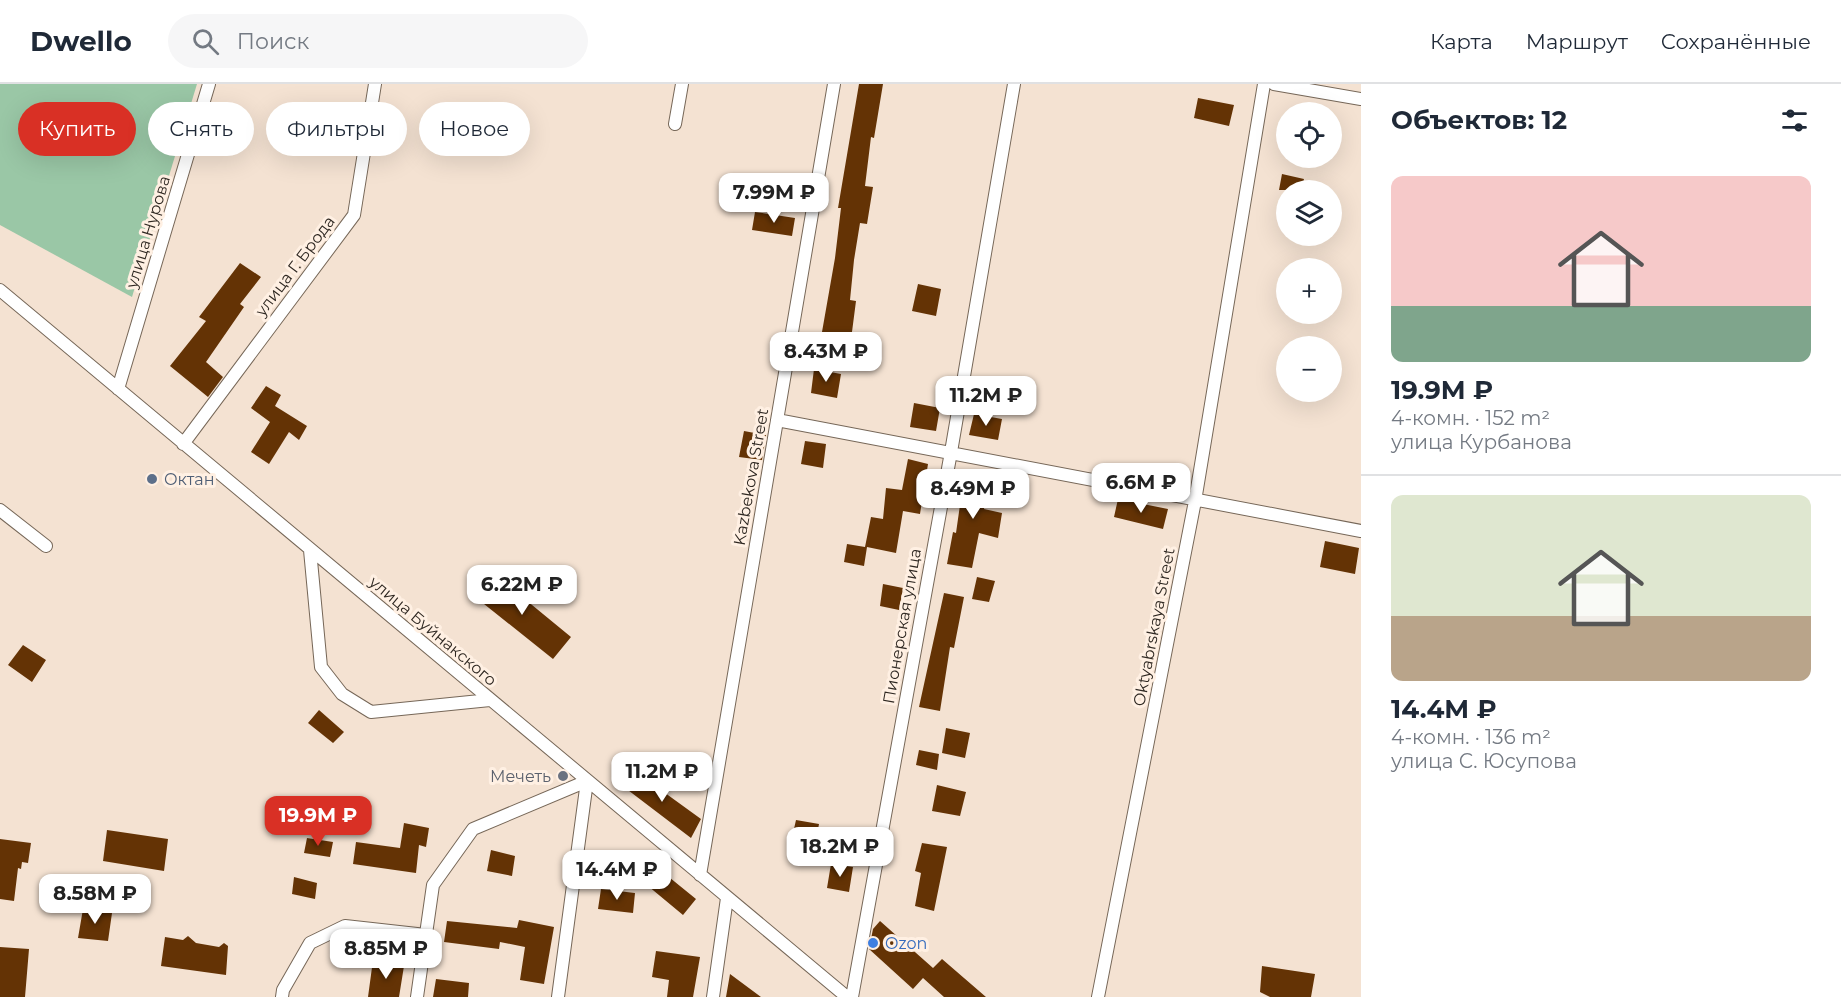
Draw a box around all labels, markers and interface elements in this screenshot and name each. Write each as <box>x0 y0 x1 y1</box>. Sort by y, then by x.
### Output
search box <box>168 14 588 68</box>
text: Dwello <box>30 24 132 58</box>
icon: search <box>189 25 222 58</box>
text: Поиск <box>237 28 309 55</box>
text: Карта <box>1430 29 1493 54</box>
text: Маршрут <box>1526 29 1628 54</box>
text: Сохранённые <box>1661 29 1811 54</box>
chip: Купить <box>18 102 136 156</box>
chip: Снять <box>148 102 254 156</box>
chip: Фильтры <box>266 102 407 156</box>
chip: Новое <box>419 102 530 156</box>
map controls <box>1276 102 1342 402</box>
button: locate <box>1276 102 1342 168</box>
text: Объектов: 12 <box>1391 104 1567 136</box>
icon: filters <box>1778 104 1811 137</box>
pin: 7.99M ₽ <box>719 173 829 224</box>
street label: улица Нурова <box>122 174 174 291</box>
text: 7.99M ₽ <box>733 180 815 204</box>
button: layers <box>1276 180 1342 246</box>
street label: улица Г. Брода <box>251 212 339 321</box>
icon: home <box>1547 215 1655 323</box>
button: + <box>1276 258 1342 324</box>
pin: 8.43M ₽ <box>771 332 881 383</box>
button: − <box>1276 336 1342 402</box>
text: 8.43M ₽ <box>784 339 868 363</box>
text: 19.9M ₽ <box>1391 374 1493 406</box>
pin: 11.2M ₽ <box>931 376 1041 427</box>
text: 11.2M ₽ <box>949 383 1023 407</box>
text: 4-комн. · 152 m² <box>1391 406 1550 430</box>
street label: Kazbekova Street <box>730 407 772 547</box>
text: улица Курбанова <box>1391 430 1572 454</box>
pin: 6.6M ₽ <box>1092 463 1190 514</box>
pin: 8.49M ₽ <box>918 469 1028 520</box>
place label: Октан <box>164 470 214 489</box>
text: 6.6M ₽ <box>1106 470 1176 494</box>
marker: Октан <box>145 472 159 486</box>
text: 8.49M ₽ <box>930 476 1016 500</box>
icon: home <box>1547 534 1655 642</box>
street label: Oktyabrskaya Street <box>1129 546 1179 708</box>
street label: Пионерская улица <box>879 547 925 705</box>
pin: 6.22M ₽ <box>467 565 577 616</box>
street label: улица Буйнакского <box>365 572 500 690</box>
text: 6.22M ₽ <box>481 572 563 596</box>
text: 14.4M ₽ <box>1391 693 1497 725</box>
text: 4-комн. · 136 m² <box>1391 725 1551 749</box>
text: улица С. Юсупова <box>1391 749 1577 773</box>
pin: 11.2M ₽ <box>607 752 717 803</box>
text: 11.2M ₽ <box>625 759 699 783</box>
place label: Мечеть <box>490 767 551 786</box>
marker: Мечеть <box>556 769 570 783</box>
pin: 19.9M ₽ <box>263 796 373 847</box>
text: 19.9M ₽ <box>279 803 357 827</box>
pin: 18.2M ₽ <box>785 827 895 878</box>
text: 18.2M ₽ <box>801 834 879 858</box>
pin: 14.4M ₽ <box>562 850 672 901</box>
text: 14.4M ₽ <box>576 857 658 881</box>
pin: 8.58M ₽ <box>40 874 150 925</box>
text: 8.58M ₽ <box>53 881 137 905</box>
pin: 8.85M ₽ <box>331 929 441 980</box>
place label: Ozon <box>885 934 927 953</box>
text: 8.85M ₽ <box>344 936 428 960</box>
marker: Ozon <box>866 936 880 950</box>

